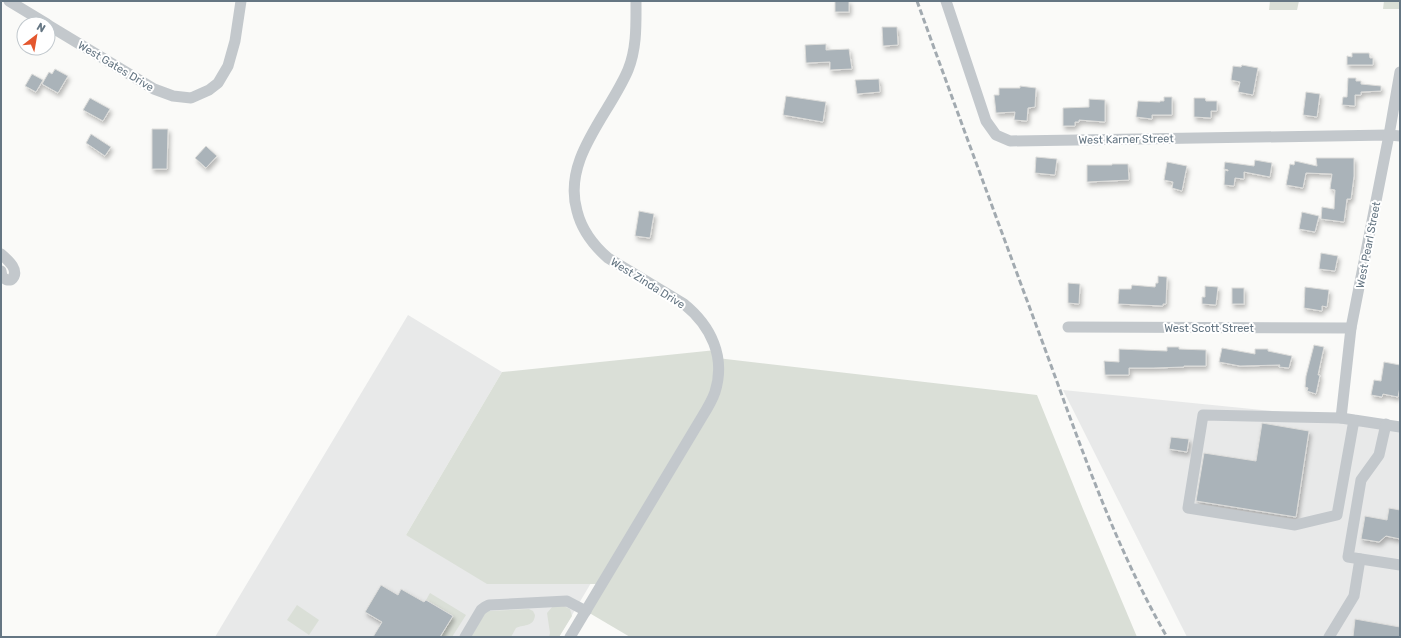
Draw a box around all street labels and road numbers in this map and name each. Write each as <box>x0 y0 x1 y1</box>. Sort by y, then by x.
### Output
street label: West Gates Drive <box>75 39 156 94</box>
street label: West Karner Street <box>1078 132 1174 147</box>
street label: West Pearl Street <box>1354 200 1383 289</box>
street label: West Zinda Drive <box>608 255 687 311</box>
street label: West Scott Street <box>1164 322 1254 335</box>

